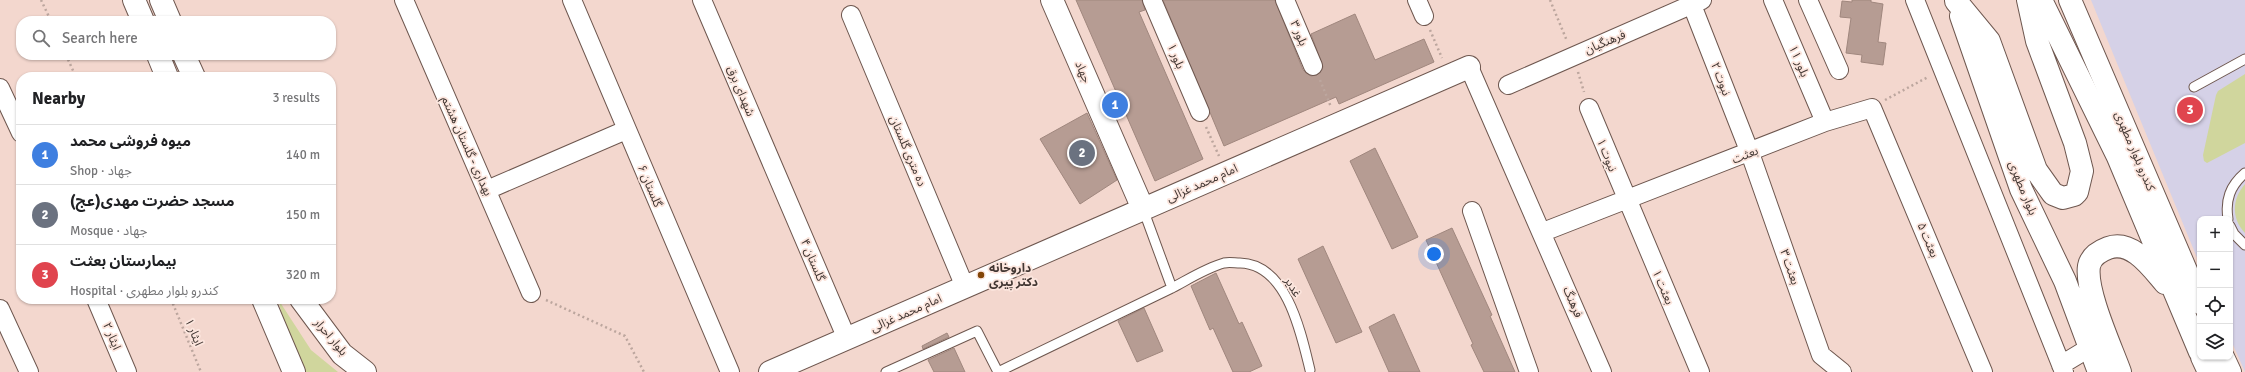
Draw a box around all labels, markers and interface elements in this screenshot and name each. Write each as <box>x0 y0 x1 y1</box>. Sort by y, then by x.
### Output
search box <box>16 16 336 60</box>
street label: بلور ۳ <box>1286 18 1311 48</box>
icon: search <box>30 27 52 49</box>
street label: فرهنگیان <box>1583 27 1628 58</box>
text: Search here <box>62 29 138 47</box>
street label: بلور ۱ <box>1163 41 1188 71</box>
street label: بلور ۱۱ <box>1785 43 1812 79</box>
street label: جهاد <box>1071 59 1094 85</box>
street label: نبوت ۲ <box>1707 60 1734 98</box>
street label: شهدای برق <box>723 64 758 119</box>
text: Nearby <box>32 88 85 109</box>
text: 3 results <box>272 90 320 106</box>
pin: 1 <box>1102 90 1128 120</box>
street label: بهداری - گلستان هشتم <box>437 94 495 199</box>
pin: 3 <box>2177 95 2203 125</box>
street label: کندرو بلوار مطهری <box>2111 109 2158 194</box>
street label: ده متری گلستان <box>886 114 929 189</box>
text: میوه فروشی محمد <box>70 132 191 150</box>
street label: نبوت ۱ <box>1593 136 1620 174</box>
pin: 2 <box>1069 138 1095 168</box>
street label: بعثت <box>1730 143 1761 167</box>
text: 1 <box>41 147 49 163</box>
text: 140 m <box>286 147 320 163</box>
street label: بلوار مطهری <box>2005 159 2040 218</box>
street label: امام محمد غزالی <box>1164 161 1241 207</box>
text: Shop · جهاد <box>70 163 132 179</box>
street label: گلستان ۶ <box>634 163 666 211</box>
text: مسجد حضرت مهدی(عج) <box>70 192 234 210</box>
text: 2 <box>41 207 49 223</box>
text: 150 m <box>286 207 320 223</box>
map controls <box>2197 216 2233 360</box>
button: + <box>2197 216 2233 252</box>
street label: بعثت ۵ <box>1913 220 1942 260</box>
text: Mosque · جهاد <box>70 223 147 239</box>
street label: گلستان ۴ <box>797 237 829 285</box>
your location <box>1424 244 1444 264</box>
street label: بعثت ۳ <box>1776 247 1803 287</box>
text: بیمارستان بعثت <box>70 252 177 270</box>
button: − <box>2197 252 2233 288</box>
place label: داروخانه دکتر پیری <box>989 261 1038 291</box>
text: 3 <box>41 267 49 283</box>
text: 320 m <box>286 267 320 283</box>
street label: بعثت ۱ <box>1648 267 1677 307</box>
marker: داروخانه دکتر پیری <box>976 270 986 280</box>
street label: غدیر <box>1280 274 1304 300</box>
text: Hospital · کندرو بلوار مطهری <box>70 283 218 299</box>
street label: فرهنگ <box>1559 284 1586 320</box>
button: locate <box>2197 288 2233 324</box>
street label: امام محمد غزالی <box>868 291 945 337</box>
street label: بلوار احرار <box>310 315 351 359</box>
street label: ایثار ۱ <box>181 316 206 348</box>
street label: ایثار ۲ <box>99 320 124 352</box>
button: layers <box>2197 324 2233 360</box>

